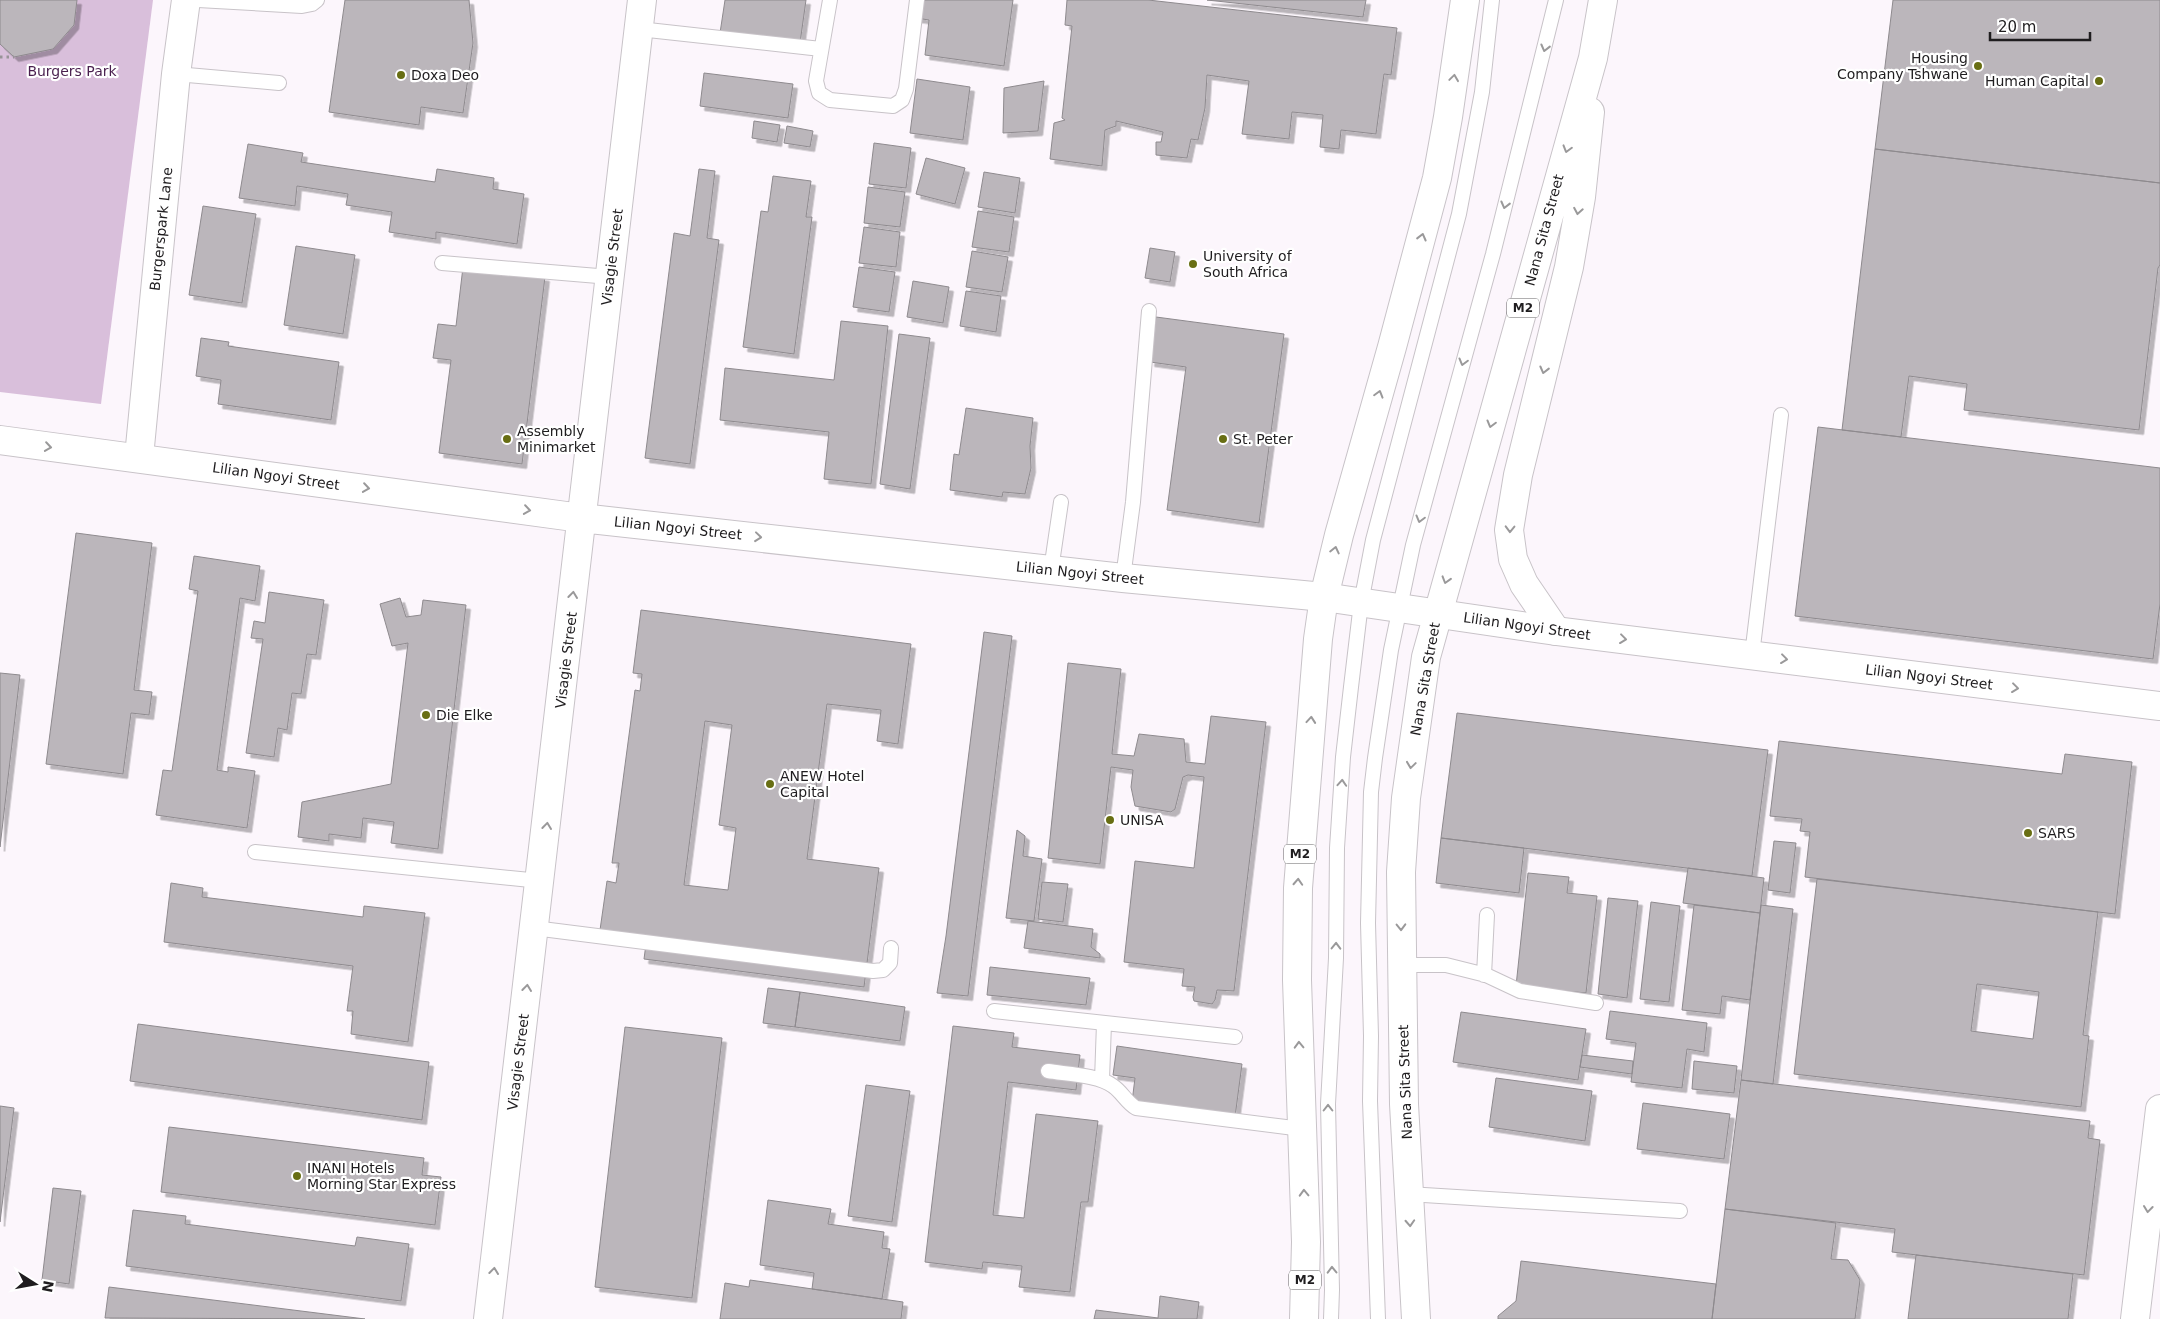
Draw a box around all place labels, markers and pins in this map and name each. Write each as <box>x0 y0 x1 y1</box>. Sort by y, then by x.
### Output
place label: Housing Company Tshwane <box>1837 50 1968 82</box>
marker: Housing Company Tshwane <box>1972 60 1984 72</box>
place label: Doxa Deo <box>411 67 479 83</box>
marker: Doxa Deo <box>395 69 407 81</box>
place label: Human Capital <box>1985 73 2089 89</box>
marker: Human Capital <box>2093 75 2105 87</box>
place label: University of South Africa <box>1203 248 1293 280</box>
marker: University of South Africa <box>1187 258 1199 270</box>
place label: Assembly Minimarket <box>517 423 596 455</box>
place label: St. Peter <box>1233 431 1293 447</box>
marker: Assembly Minimarket <box>501 433 513 445</box>
marker: St. Peter <box>1217 433 1229 445</box>
place label: Die Elke <box>436 707 493 723</box>
marker: Die Elke <box>420 709 432 721</box>
place label: ANEW Hotel Capital <box>780 768 864 800</box>
marker: ANEW Hotel Capital <box>764 778 776 790</box>
place label: UNISA <box>1120 812 1164 828</box>
marker: UNISA <box>1104 814 1116 826</box>
place label: SARS <box>2038 825 2075 841</box>
marker: SARS <box>2022 827 2034 839</box>
place label: INANI Hotels Morning Star Express <box>307 1160 456 1192</box>
marker: INANI Hotels Morning Star Express <box>291 1170 303 1182</box>

